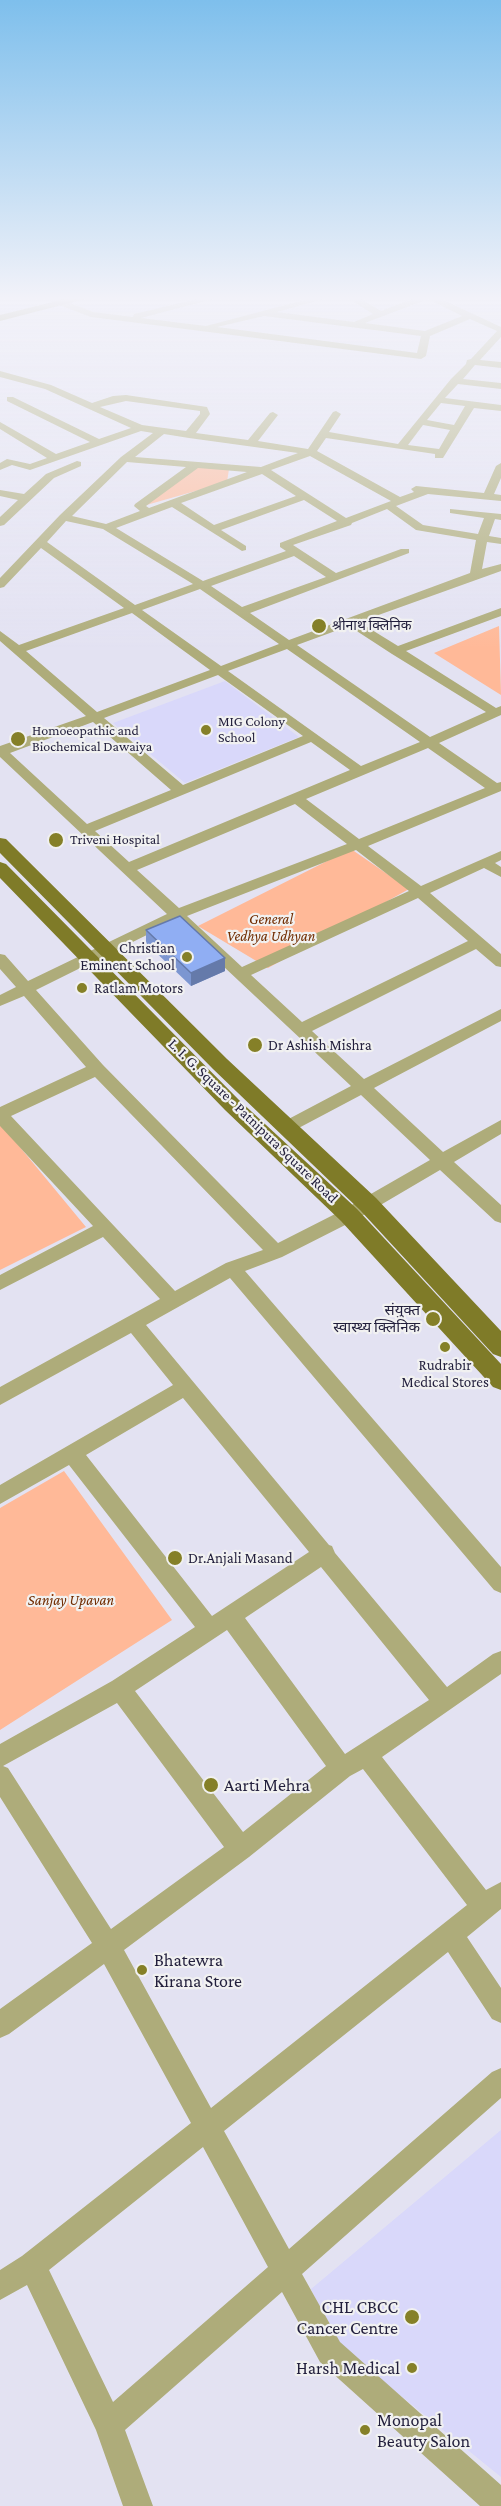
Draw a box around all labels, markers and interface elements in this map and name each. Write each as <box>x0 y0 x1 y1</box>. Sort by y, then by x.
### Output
marker: श्रीनाथ क्लिनिक <box>310 617 328 635</box>
place label: श्रीनाथ क्लिनिक <box>332 618 411 634</box>
place label: MIG Colony School <box>218 714 285 746</box>
place label: Homoeopathic and Biochemical Dawaiya <box>32 723 152 756</box>
marker: MIG Colony School <box>199 723 213 737</box>
marker: Homoeopathic and Biochemical Dawaiya <box>9 730 27 748</box>
marker: Triveni Hospital <box>47 831 65 849</box>
place label: Triveni Hospital <box>70 832 160 848</box>
park label: General Vedhya Udhyan <box>227 910 315 945</box>
place label: Christian Eminent School <box>80 939 175 974</box>
marker: Christian Eminent School <box>180 950 194 964</box>
place label: Ratlam Motors <box>94 979 183 997</box>
marker: Ratlam Motors <box>75 981 89 995</box>
street label: L. I. G. Square - Patnipura Square Road <box>164 1035 342 1207</box>
marker: Dr Ashish Mishra <box>246 1036 264 1054</box>
place label: Dr Ashish Mishra <box>268 1036 372 1054</box>
place label: संयुक्त स्वास्थ्य क्लिनिक <box>333 1301 420 1336</box>
marker: संयुक्त स्वास्थ्य क्लिनिक <box>424 1310 442 1328</box>
marker: Rudrabir Medical Stores <box>438 1340 452 1354</box>
place label: Rudrabir Medical Stores <box>401 1356 489 1391</box>
marker: Dr.Anjali Masand <box>166 1549 184 1567</box>
place label: Dr.Anjali Masand <box>188 1549 293 1567</box>
park label: Sanjay Upavan <box>28 1591 114 1609</box>
place label: Aarti Mehra <box>224 1774 310 1796</box>
marker: Aarti Mehra <box>202 1776 220 1794</box>
place label: Bhatewra Kirana Store <box>154 1949 242 1992</box>
marker: Bhatewra Kirana Store <box>135 1963 149 1977</box>
place label: CHL CBCC Cancer Centre <box>296 2296 398 2338</box>
marker: CHL CBCC Cancer Centre <box>403 2308 421 2326</box>
place label: Harsh Medical <box>296 2357 400 2379</box>
marker: Harsh Medical <box>405 2361 419 2375</box>
place label: Monopal Beauty Salon <box>377 2409 470 2452</box>
marker: Monopal Beauty Salon <box>358 2423 372 2437</box>

